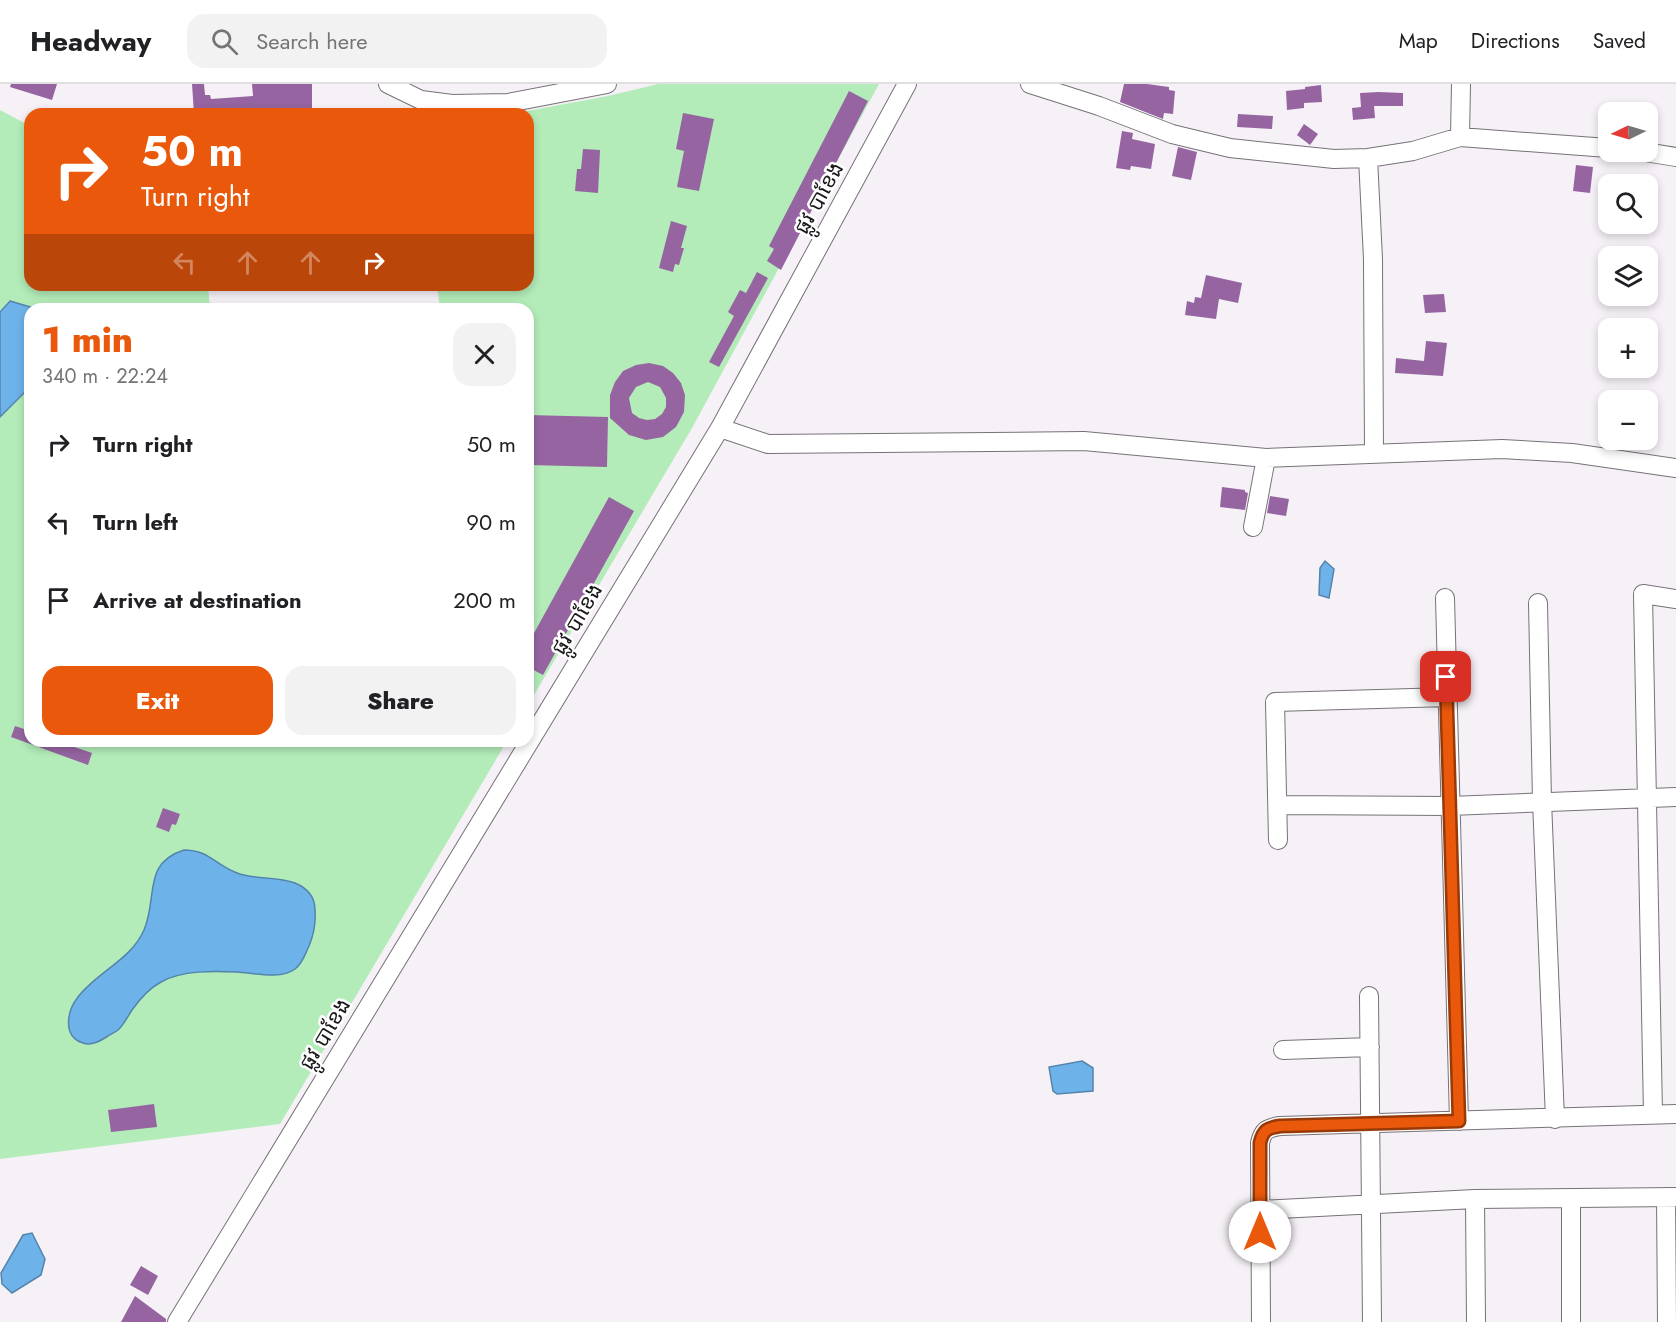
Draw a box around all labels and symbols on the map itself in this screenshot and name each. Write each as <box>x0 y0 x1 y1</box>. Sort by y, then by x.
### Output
north arrow <box>1598 102 1658 162</box>
street label: ផ្លូវ បាខែង <box>787 156 855 242</box>
street label: ផ្លូវ បាខែង <box>544 578 614 663</box>
pin <box>1420 651 1471 702</box>
street label: ផ្លូវ បាខែង <box>292 993 362 1078</box>
position arrow <box>1228 1200 1292 1264</box>

